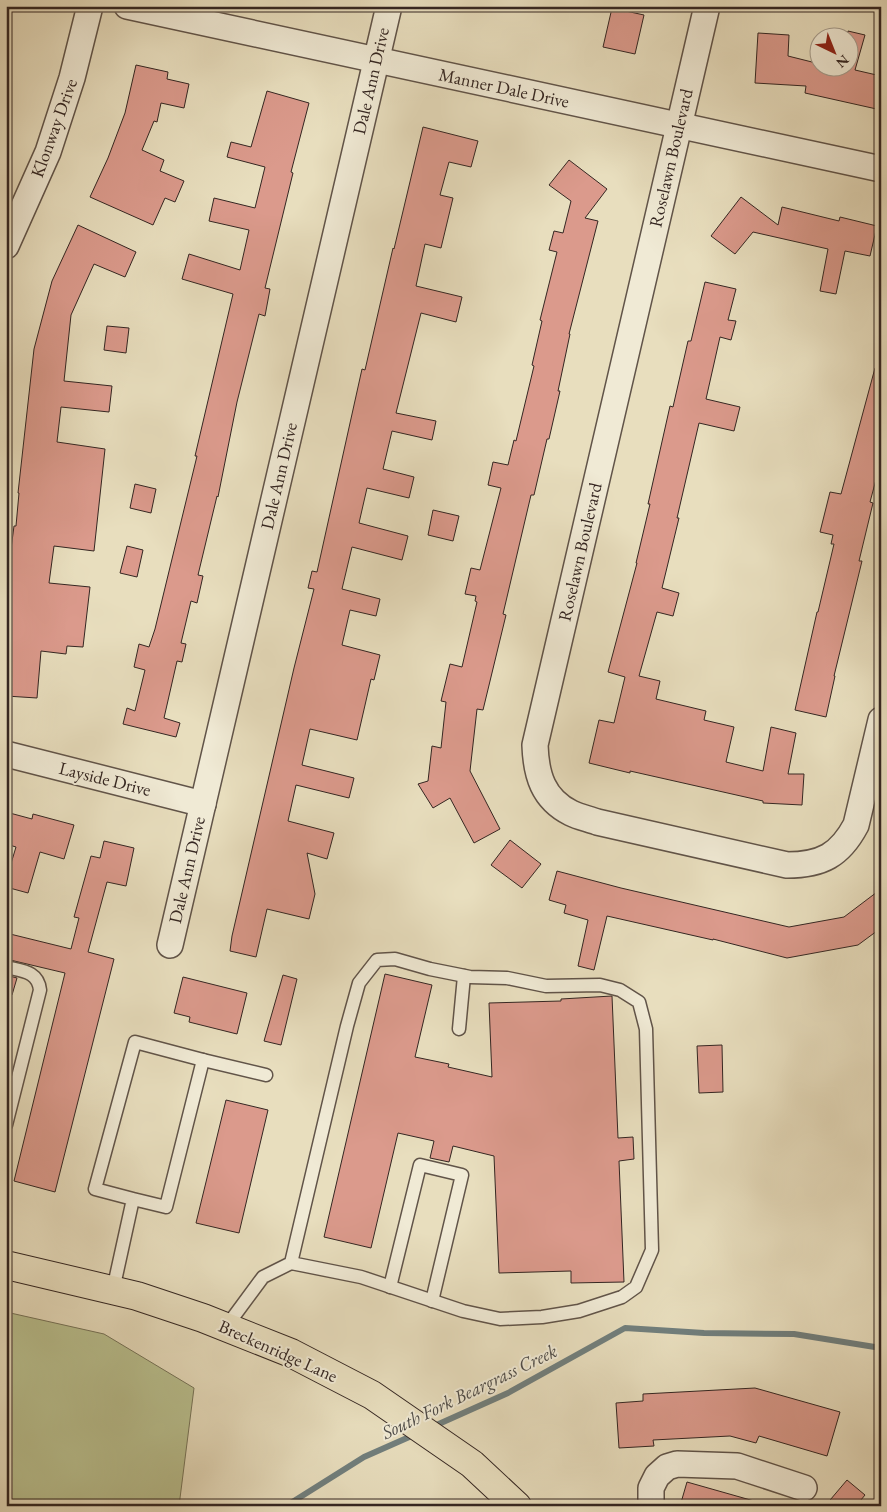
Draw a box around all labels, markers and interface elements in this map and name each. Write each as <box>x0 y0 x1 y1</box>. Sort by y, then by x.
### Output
street label: Dale Ann Drive <box>347 25 394 137</box>
north arrow <box>810 28 860 78</box>
text: N <box>832 51 853 72</box>
street label: Manner Dale Drive <box>437 62 571 113</box>
street label: Klonway Drive <box>25 75 82 180</box>
street label: Roselawn Boulevard <box>643 86 698 229</box>
street label: Dale Ann Drive <box>255 420 302 532</box>
street label: Roselawn Boulevard <box>552 480 607 623</box>
street label: Layside Drive <box>57 756 153 801</box>
street label: Dale Ann Drive <box>163 814 210 926</box>
street label: Breckenridge Lane <box>215 1314 341 1387</box>
water label: South Fork Beargrass Creek <box>376 1338 561 1445</box>

